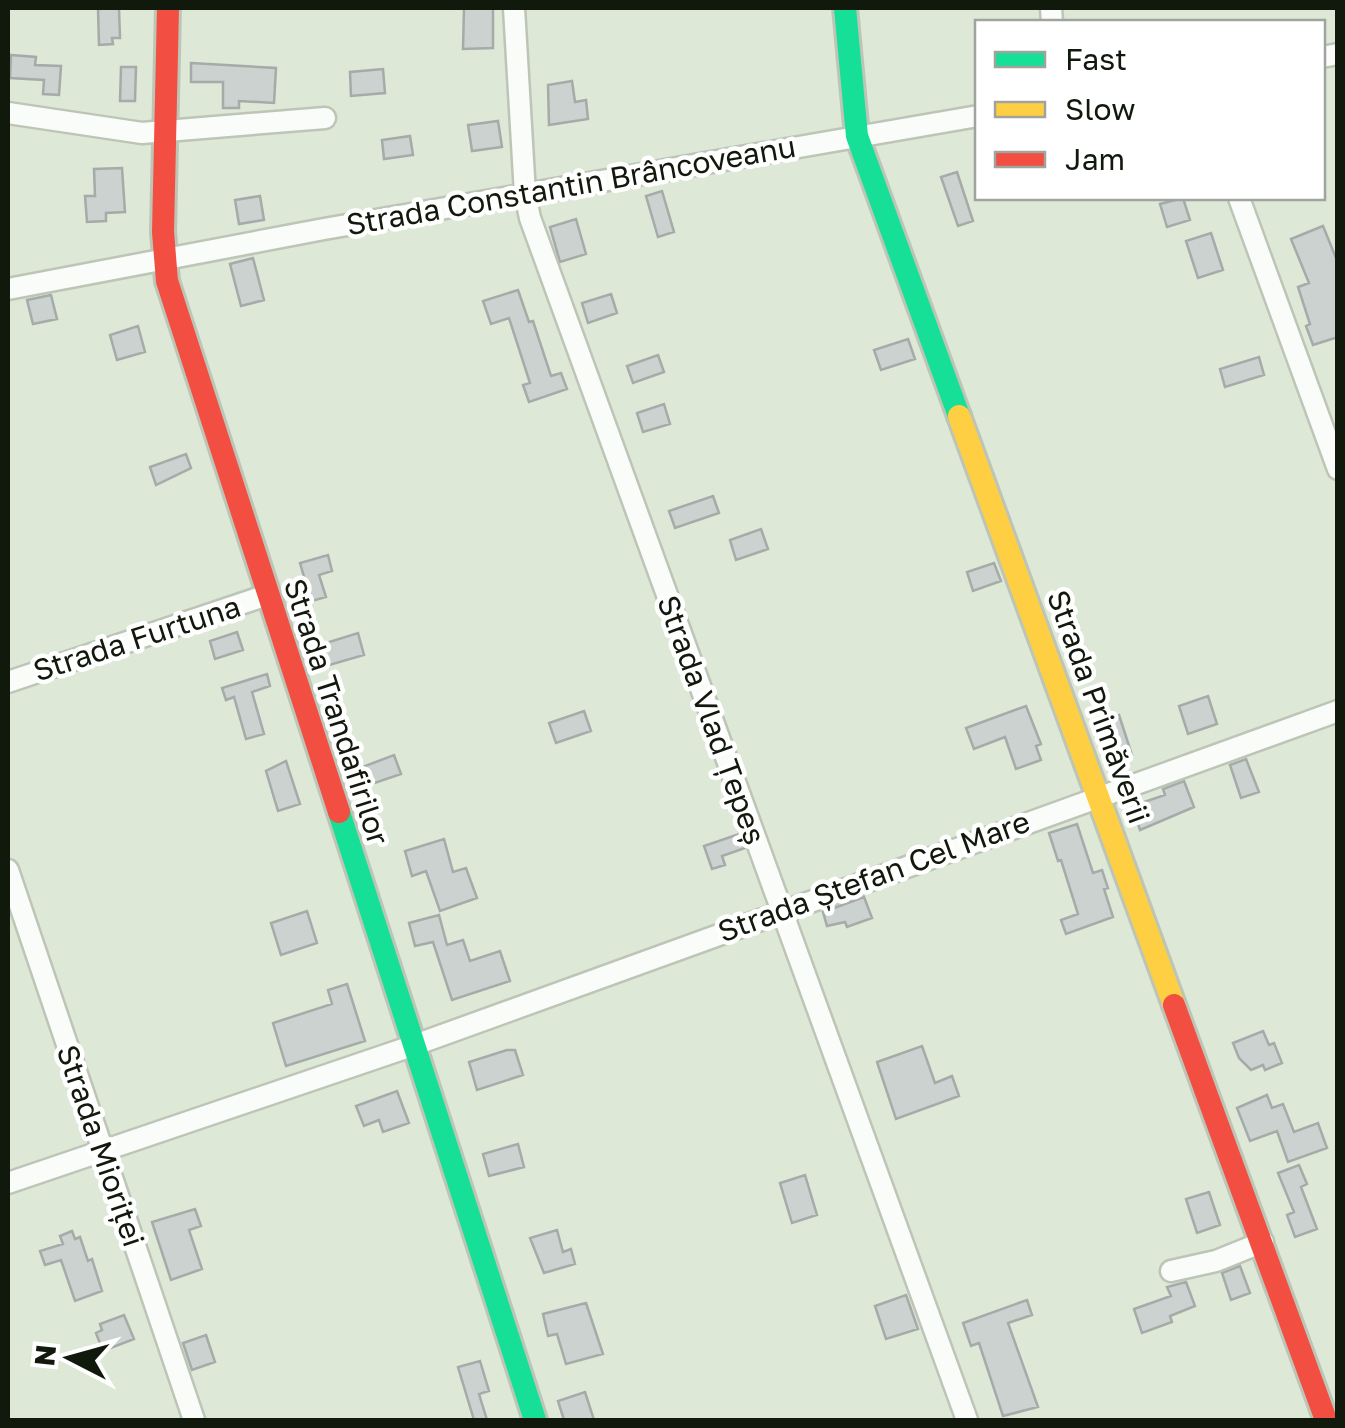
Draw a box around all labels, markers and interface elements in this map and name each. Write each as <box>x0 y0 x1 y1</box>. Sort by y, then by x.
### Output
legend <box>975 20 1325 200</box>
text: Fast <box>1065 41 1127 77</box>
text: Slow <box>1065 91 1136 127</box>
street label: Strada Constantin Brâncoveanu <box>343 128 798 242</box>
text: Jam <box>1065 141 1125 177</box>
street label: Strada Trandafirilor <box>277 574 397 850</box>
street label: Strada Primăverii <box>1040 585 1158 828</box>
street label: Strada Furtuna <box>29 588 245 688</box>
street label: Strada Vlad Țepeș <box>650 590 774 849</box>
street label: Strada Ștefan Cel Mare <box>713 803 1035 949</box>
street label: Strada Mioriței <box>50 1040 152 1251</box>
north arrow <box>20 1308 120 1408</box>
text: N <box>27 1343 62 1368</box>

